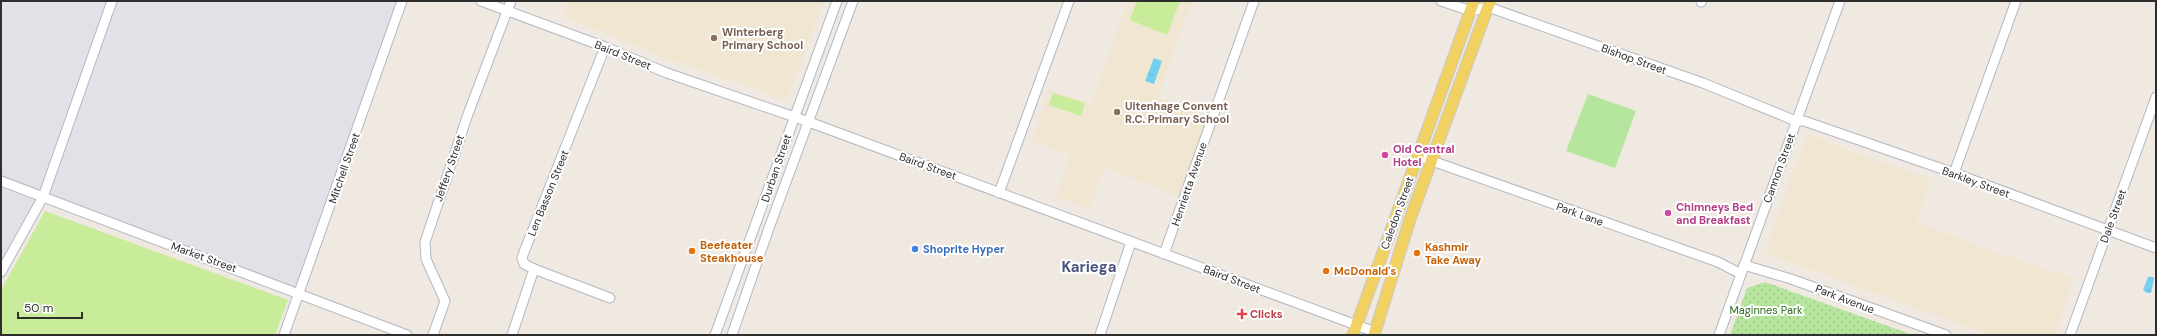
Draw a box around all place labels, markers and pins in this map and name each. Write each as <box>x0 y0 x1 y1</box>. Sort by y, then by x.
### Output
place label: Winterberg Primary School <box>722 25 803 52</box>
marker: Winterberg Primary School <box>709 33 719 43</box>
place label: Uitenhage Convent R.C. Primary School <box>1125 99 1229 126</box>
marker: Uitenhage Convent R.C. Primary School <box>1112 107 1122 117</box>
place label: Old Central Hotel <box>1393 142 1455 169</box>
marker: Old Central Hotel <box>1380 150 1390 160</box>
place label: Chimneys Bed and Breakfast <box>1676 200 1753 227</box>
marker: Chimneys Bed and Breakfast <box>1663 208 1673 218</box>
place label: Beefeater Steakhouse <box>700 238 764 265</box>
place label: Kashmir Take Away <box>1425 240 1482 267</box>
place label: Shoprite Hyper <box>923 242 1005 256</box>
marker: Shoprite Hyper <box>910 244 920 254</box>
marker: Beefeater Steakhouse <box>687 246 697 256</box>
marker: Kashmir Take Away <box>1412 248 1422 258</box>
place label: McDonald's <box>1334 264 1396 278</box>
marker: McDonald's <box>1321 266 1331 276</box>
place label: Clicks <box>1250 307 1283 321</box>
marker: Clicks <box>1237 309 1247 319</box>

